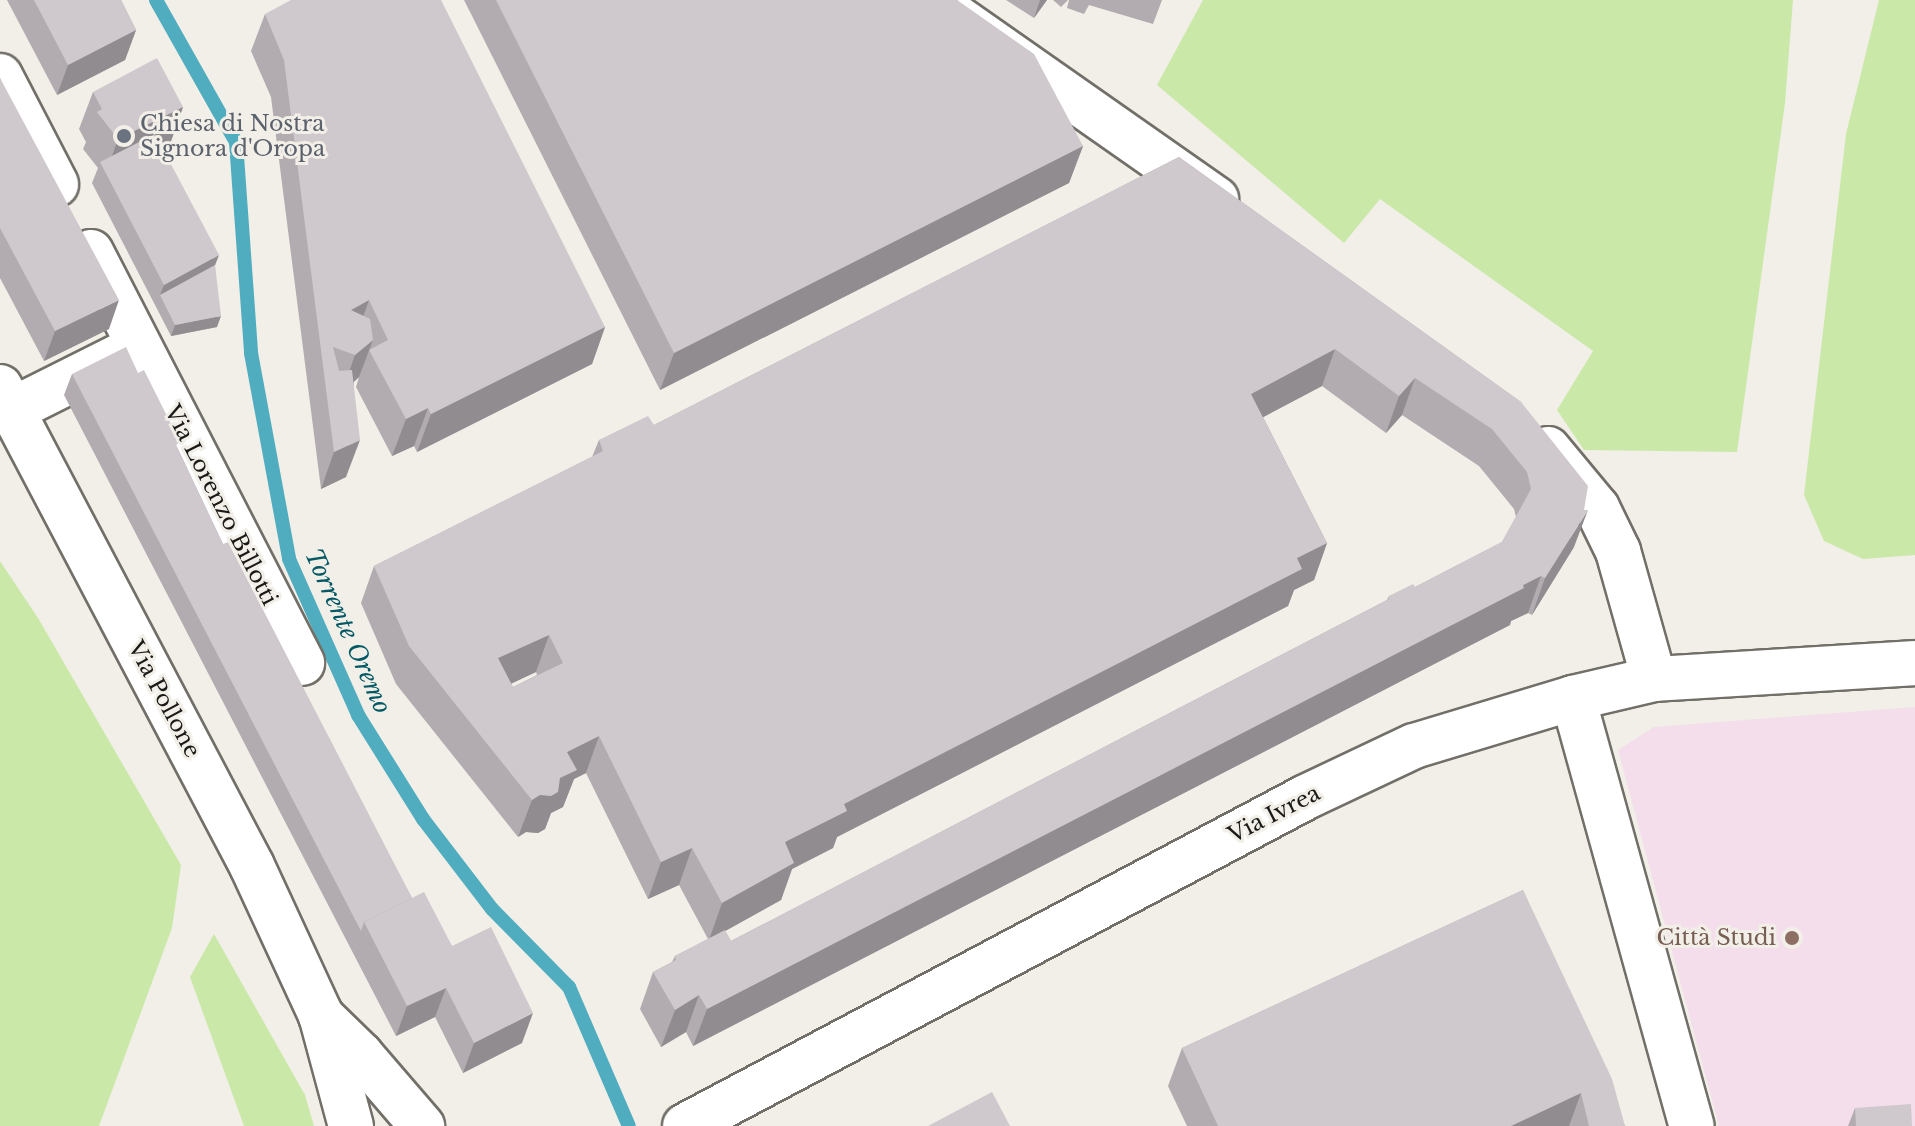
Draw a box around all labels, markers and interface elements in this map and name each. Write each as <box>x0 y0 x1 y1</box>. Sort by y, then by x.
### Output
place label: Chiesa di Nostra Signora d'Oropa <box>140 110 325 162</box>
marker: Chiesa di Nostra Signora d'Oropa <box>115 127 133 145</box>
street label: Via Lorenzo Billotti <box>159 400 283 610</box>
water label: Torrente Oremo <box>299 544 397 718</box>
street label: Via Pollone <box>122 636 206 762</box>
street label: Via Ivrea <box>1223 780 1325 848</box>
place label: Città Studi <box>1656 925 1776 951</box>
marker: Città Studi <box>1783 929 1801 947</box>

